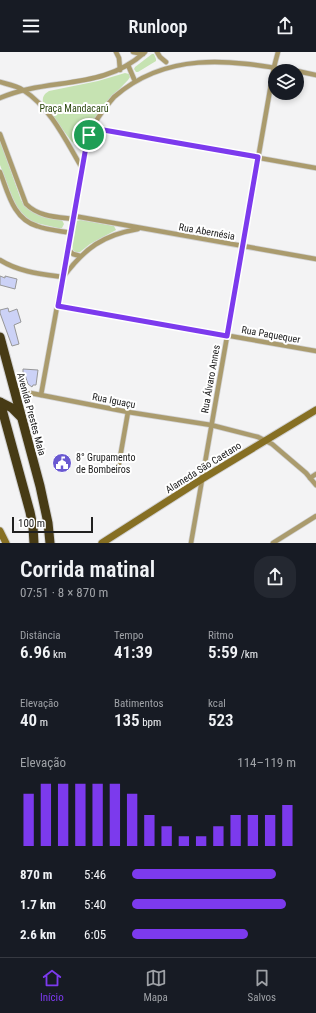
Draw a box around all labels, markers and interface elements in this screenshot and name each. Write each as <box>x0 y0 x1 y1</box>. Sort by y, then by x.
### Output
icon: menu <box>20 15 42 37</box>
icon: share <box>274 15 296 37</box>
text: Runloop <box>129 16 187 37</box>
map controls <box>268 64 304 100</box>
button: layers <box>268 64 304 100</box>
park label: Praça Mandacarú <box>39 103 109 114</box>
pin <box>72 118 106 152</box>
icon: arrive <box>78 124 100 146</box>
street label: Rua Abernésia <box>178 221 236 242</box>
street label: Rua Paquequer <box>241 324 301 345</box>
street label: Rua Álvaro Annes <box>198 343 222 414</box>
street label: Avenida Prestes Maia <box>15 372 48 457</box>
street label: Rua Iguaçu <box>91 391 137 410</box>
street label: Alameda São Caetano <box>163 440 243 495</box>
public building icon: 8° Grupamento de Bombeiros <box>51 452 73 474</box>
place label: 8° Grupamento de Bombeiros <box>76 452 135 475</box>
scale bar <box>12 515 93 534</box>
text: 100 m <box>18 517 45 530</box>
button: share <box>254 556 296 598</box>
text: Corrida matinal <box>20 557 155 582</box>
text: 07:51 · 8 × 870 m <box>20 585 108 600</box>
text: Distância <box>20 629 61 642</box>
text: Tempo <box>114 629 144 642</box>
text: Ritmo <box>208 629 233 642</box>
text: 6.96 <box>20 642 51 662</box>
text: 41:39 <box>114 642 153 662</box>
text: 5:59 <box>208 642 238 662</box>
text: km <box>51 648 66 661</box>
text: /km <box>238 648 258 661</box>
text: Elevação <box>20 697 59 710</box>
text: Batimentos <box>114 697 164 710</box>
text: kcal <box>208 697 226 710</box>
text: 40 <box>20 710 37 730</box>
text: 135 <box>114 710 140 730</box>
text: 523 <box>208 710 234 730</box>
text: m <box>37 716 48 729</box>
text: bpm <box>140 716 161 729</box>
text: Elevação <box>20 755 66 770</box>
text: 114–119 m <box>237 755 296 770</box>
text: 870 m <box>20 867 52 882</box>
text: 5:46 <box>84 867 106 882</box>
text: 1.7 km <box>20 897 56 912</box>
text: 5:40 <box>84 897 106 912</box>
text: 2.6 km <box>20 927 56 942</box>
text: 6:05 <box>84 927 106 942</box>
tab: Início <box>40 967 64 1004</box>
tab: Mapa <box>143 967 168 1004</box>
tab: Salvos <box>247 967 276 1004</box>

